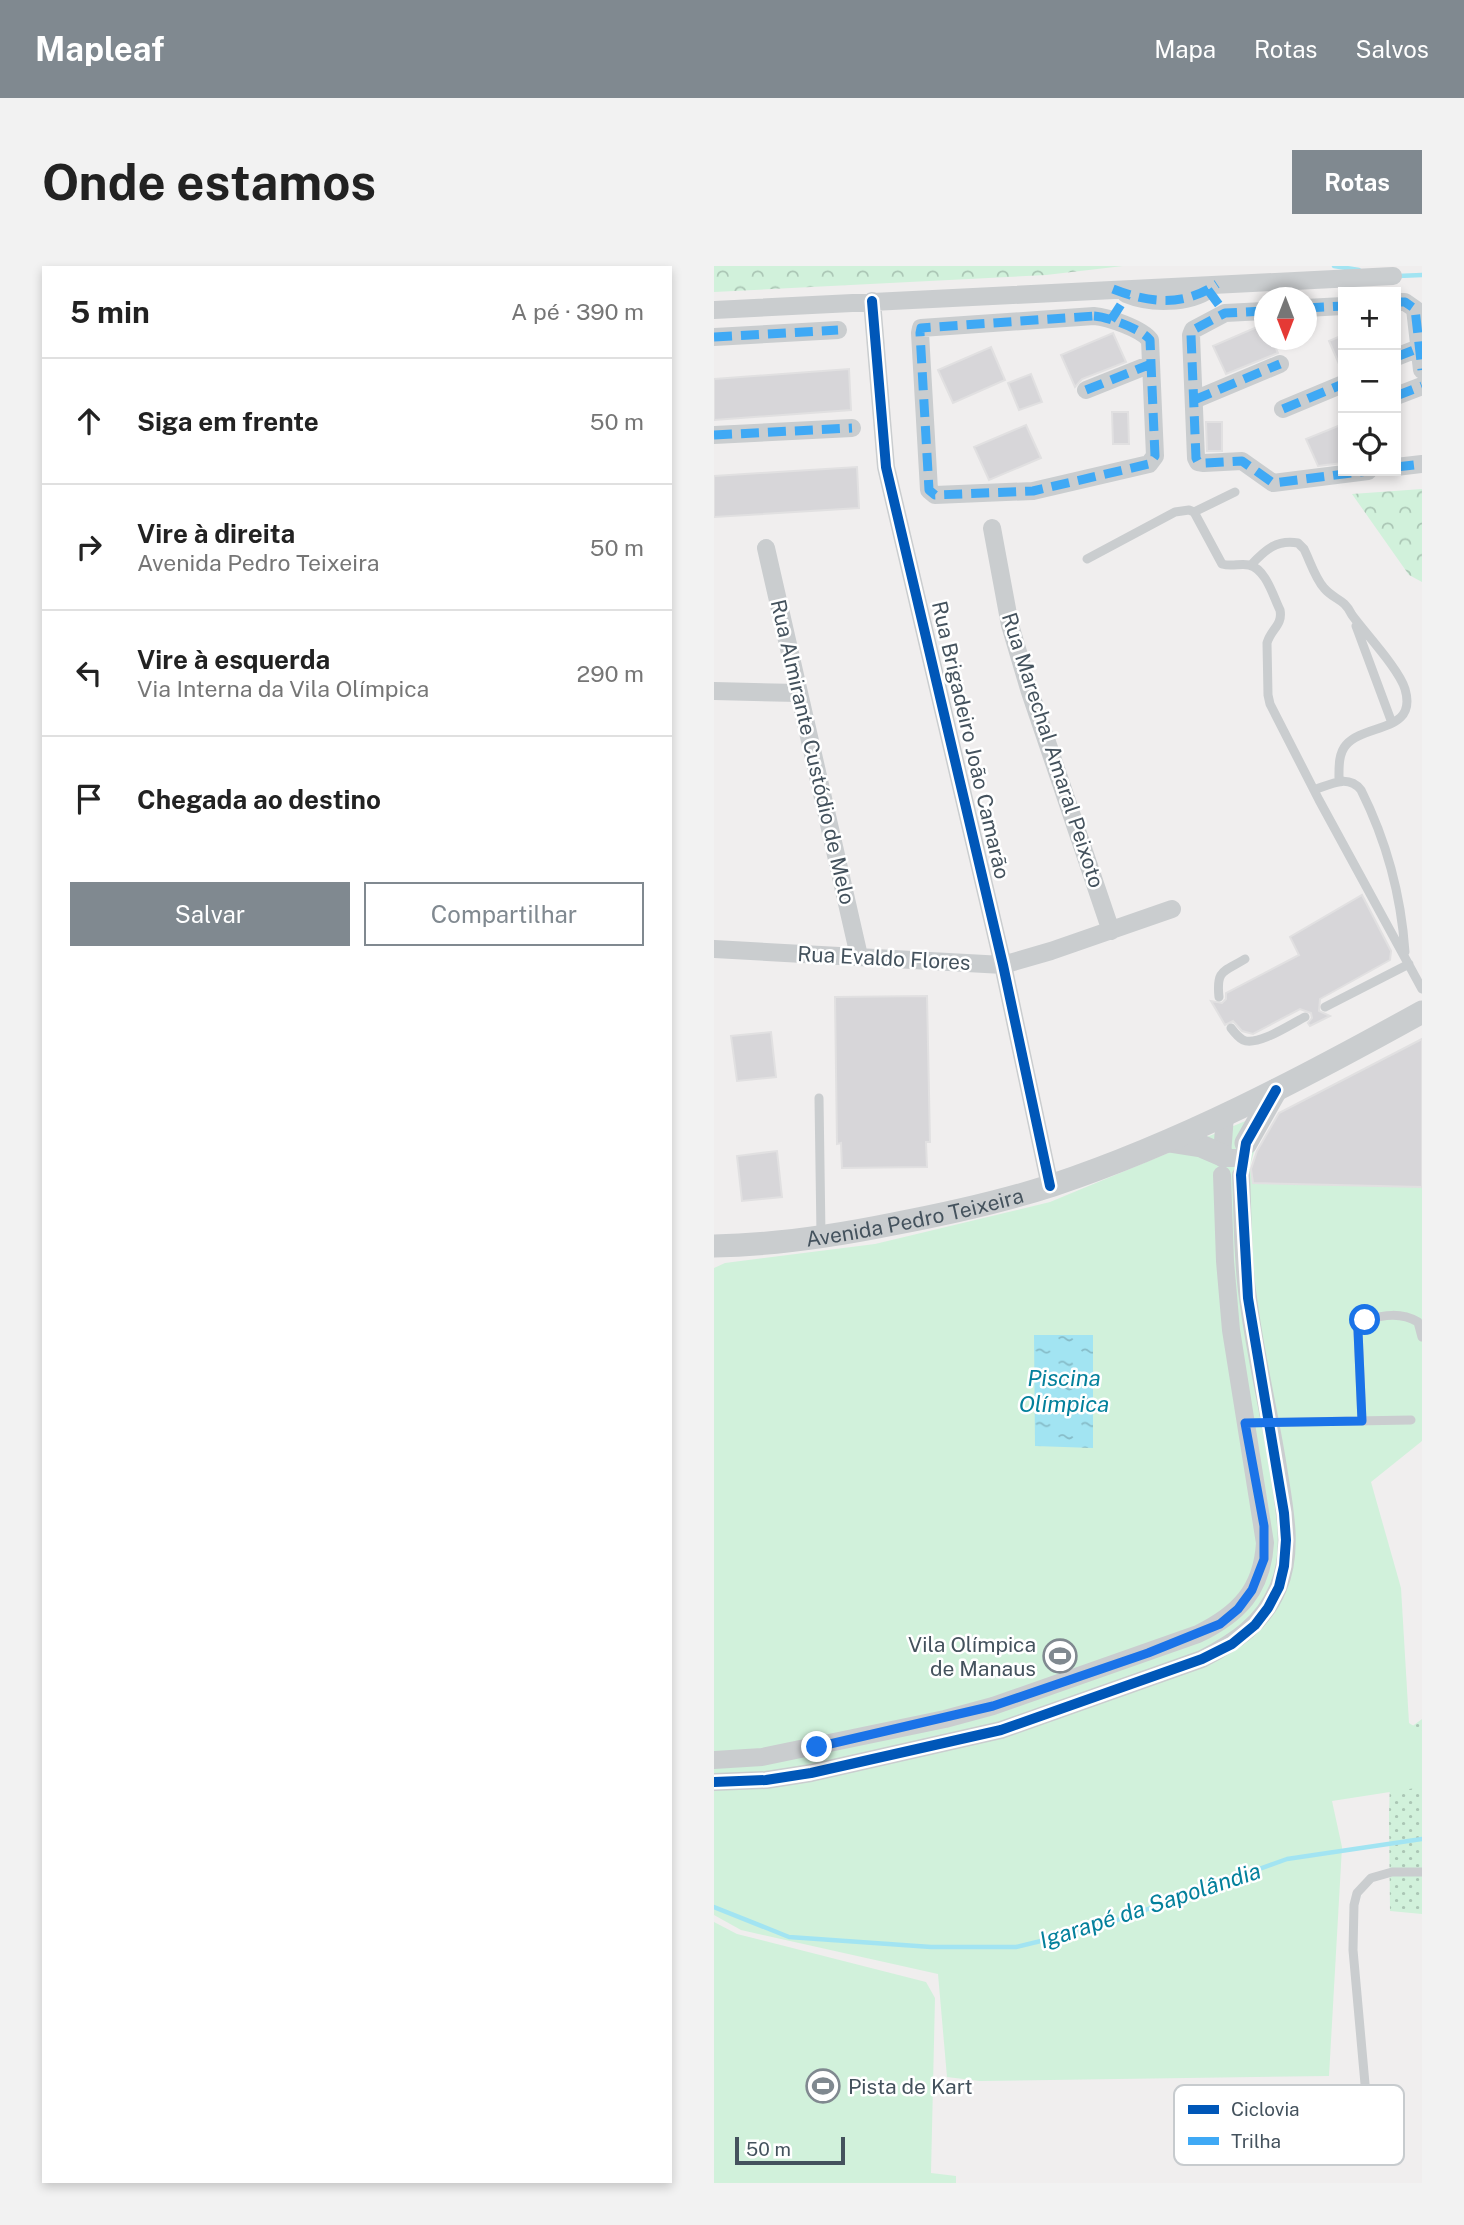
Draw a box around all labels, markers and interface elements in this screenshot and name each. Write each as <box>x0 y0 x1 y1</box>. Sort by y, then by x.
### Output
text: Mapleaf <box>35 30 164 68</box>
text: Mapa <box>1154 35 1216 63</box>
text: Rotas <box>1254 35 1317 63</box>
text: Salvos <box>1355 35 1429 63</box>
button: Rotas <box>1292 150 1422 214</box>
text: Onde estamos <box>42 153 376 211</box>
north arrow <box>1254 287 1317 350</box>
map controls <box>1338 287 1401 476</box>
button: + <box>1338 287 1401 350</box>
text: 5 min <box>70 294 150 330</box>
text: A pé · 390 m <box>511 298 644 325</box>
button: − <box>1338 350 1401 413</box>
icon: ahead <box>70 402 108 440</box>
text: Siga em frente <box>137 406 319 437</box>
text: 50 m <box>590 408 644 435</box>
button: locate <box>1338 413 1401 476</box>
text: Vire à direita <box>137 518 295 549</box>
icon: right <box>70 528 108 566</box>
text: 50 m <box>590 534 644 561</box>
text: Avenida Pedro Teixeira <box>137 549 379 576</box>
street label: Rua Almirante Custódio de Melo <box>766 597 860 907</box>
street label: Rua Brigadeiro João Camarão <box>927 598 1015 882</box>
street label: Rua Marechal Amaral Peixoto <box>997 609 1109 891</box>
text: Vire à esquerda <box>137 644 330 675</box>
icon: left <box>70 654 108 692</box>
text: 290 m <box>577 660 644 687</box>
text: Via Interna da Vila Olímpica <box>137 675 429 702</box>
icon: arrive <box>70 780 108 818</box>
text: Chegada ao destino <box>137 784 381 815</box>
button: Salvar <box>70 882 350 946</box>
button: Compartilhar <box>364 882 644 946</box>
street label: Rua Evaldo Flores <box>797 941 971 975</box>
street label: Avenida Pedro Teixeira <box>804 1182 1026 1251</box>
route start <box>1349 1304 1380 1335</box>
water label: Piscina Olímpica <box>1019 1364 1109 1417</box>
place label: Vila Olímpica de Manaus <box>908 1632 1036 1681</box>
sports icon: Vila Olímpica de Manaus <box>1041 1637 1079 1675</box>
route end <box>801 1731 832 1762</box>
water label: Igarapé da Sapolândia <box>1036 1856 1264 1954</box>
sports icon: Pista de Kart <box>804 2067 842 2105</box>
place label: Pista de Kart <box>848 2074 973 2099</box>
legend <box>1174 2085 1404 2165</box>
text: Ciclovia <box>1231 2098 1300 2120</box>
text: Trilha <box>1231 2130 1281 2152</box>
scale bar <box>735 2134 845 2166</box>
text: 50 m <box>746 2138 791 2160</box>

